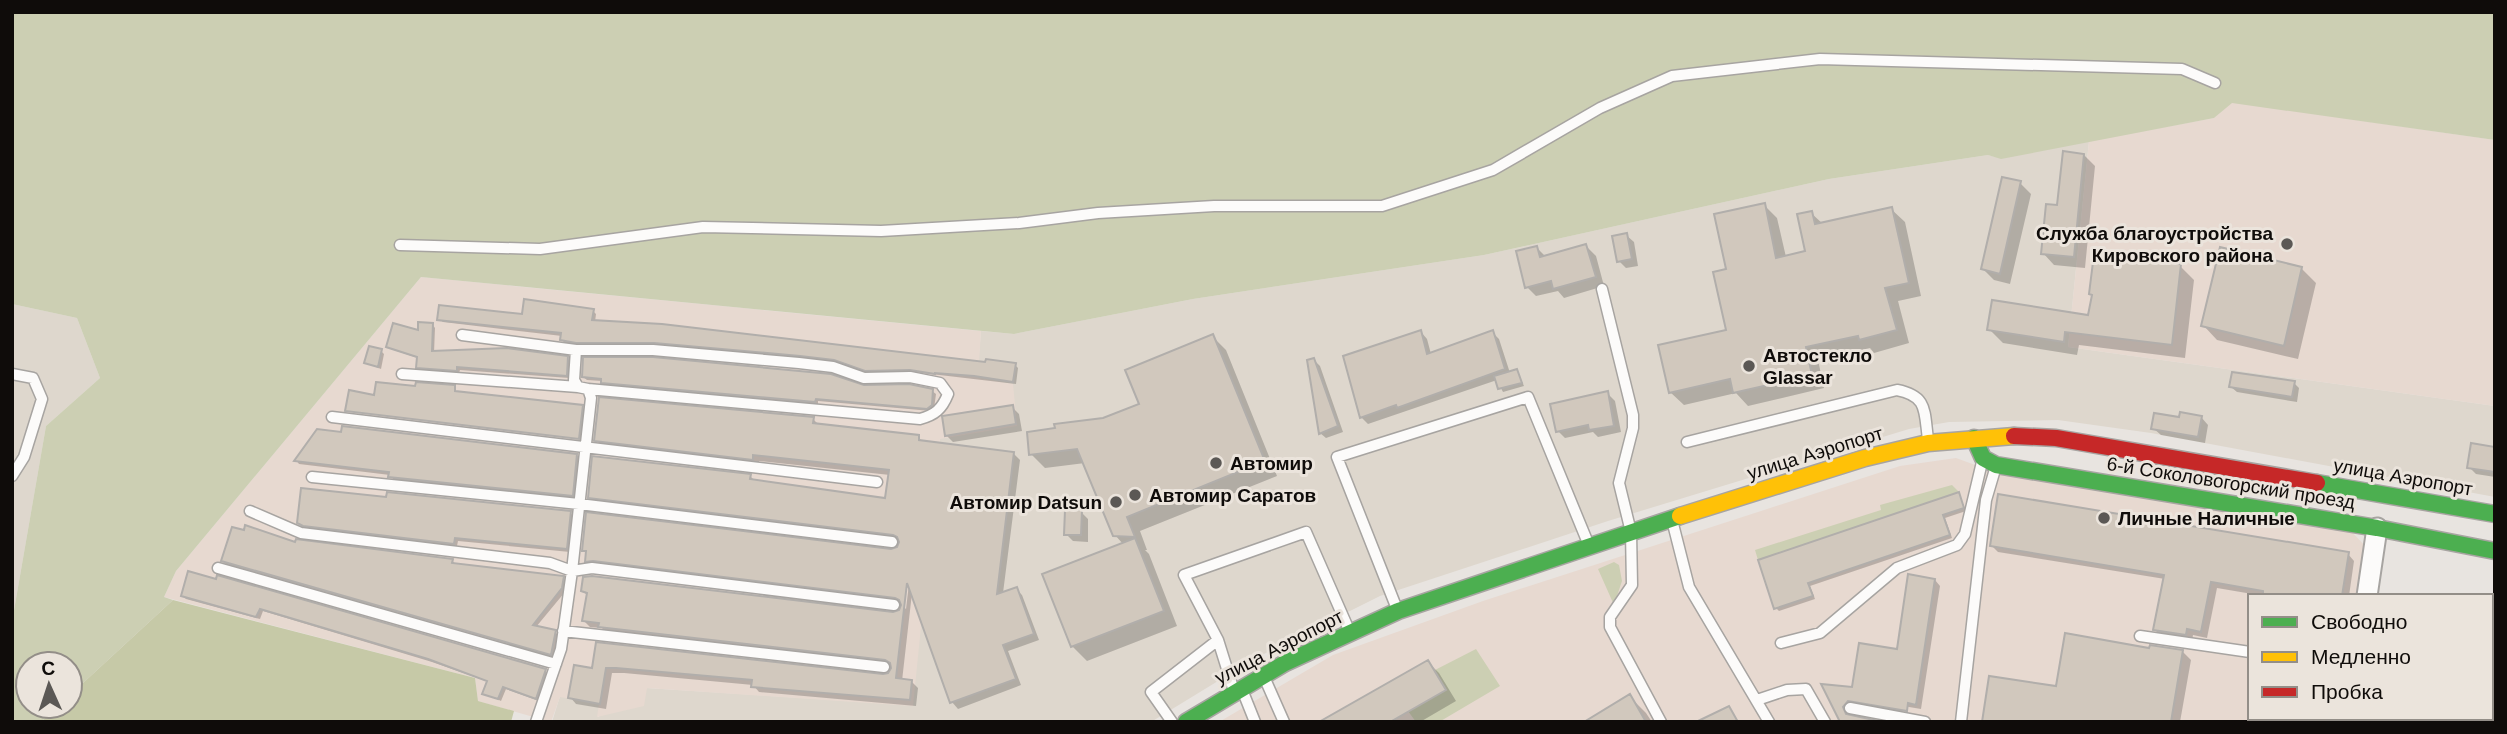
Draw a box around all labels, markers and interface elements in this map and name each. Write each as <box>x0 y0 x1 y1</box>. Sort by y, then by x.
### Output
place label: Служба благоустройства Кировского района <box>2036 223 2273 266</box>
marker: Служба благоустройства Кировского района <box>2279 236 2295 252</box>
place label: Автостекло Glassar <box>1763 345 1872 388</box>
marker: Автостекло Glassar <box>1741 358 1757 374</box>
street label: улица Аэропорт <box>1744 422 1886 484</box>
place label: Автомир <box>1230 453 1313 474</box>
street label: 6-й Соколовогорский проезд <box>2105 453 2357 513</box>
street label: улица Аэропорт <box>2332 454 2475 500</box>
marker: Автомир <box>1208 455 1224 471</box>
place label: Автомир Саратов <box>1149 485 1316 506</box>
marker: Автомир Саратов <box>1127 487 1143 503</box>
place label: Автомир Datsun <box>949 492 1102 513</box>
marker: Автомир Datsun <box>1108 494 1124 510</box>
place label: Личные Наличные <box>2118 508 2295 529</box>
marker: Личные Наличные <box>2096 510 2112 526</box>
legend <box>2248 594 2493 720</box>
street label: улица Аэропорт <box>1211 605 1347 688</box>
text: Свободно <box>2311 610 2408 633</box>
text: Медленно <box>2311 645 2411 668</box>
north arrow <box>14 650 84 720</box>
text: С <box>41 658 56 679</box>
text: Пробка <box>2311 680 2383 703</box>

